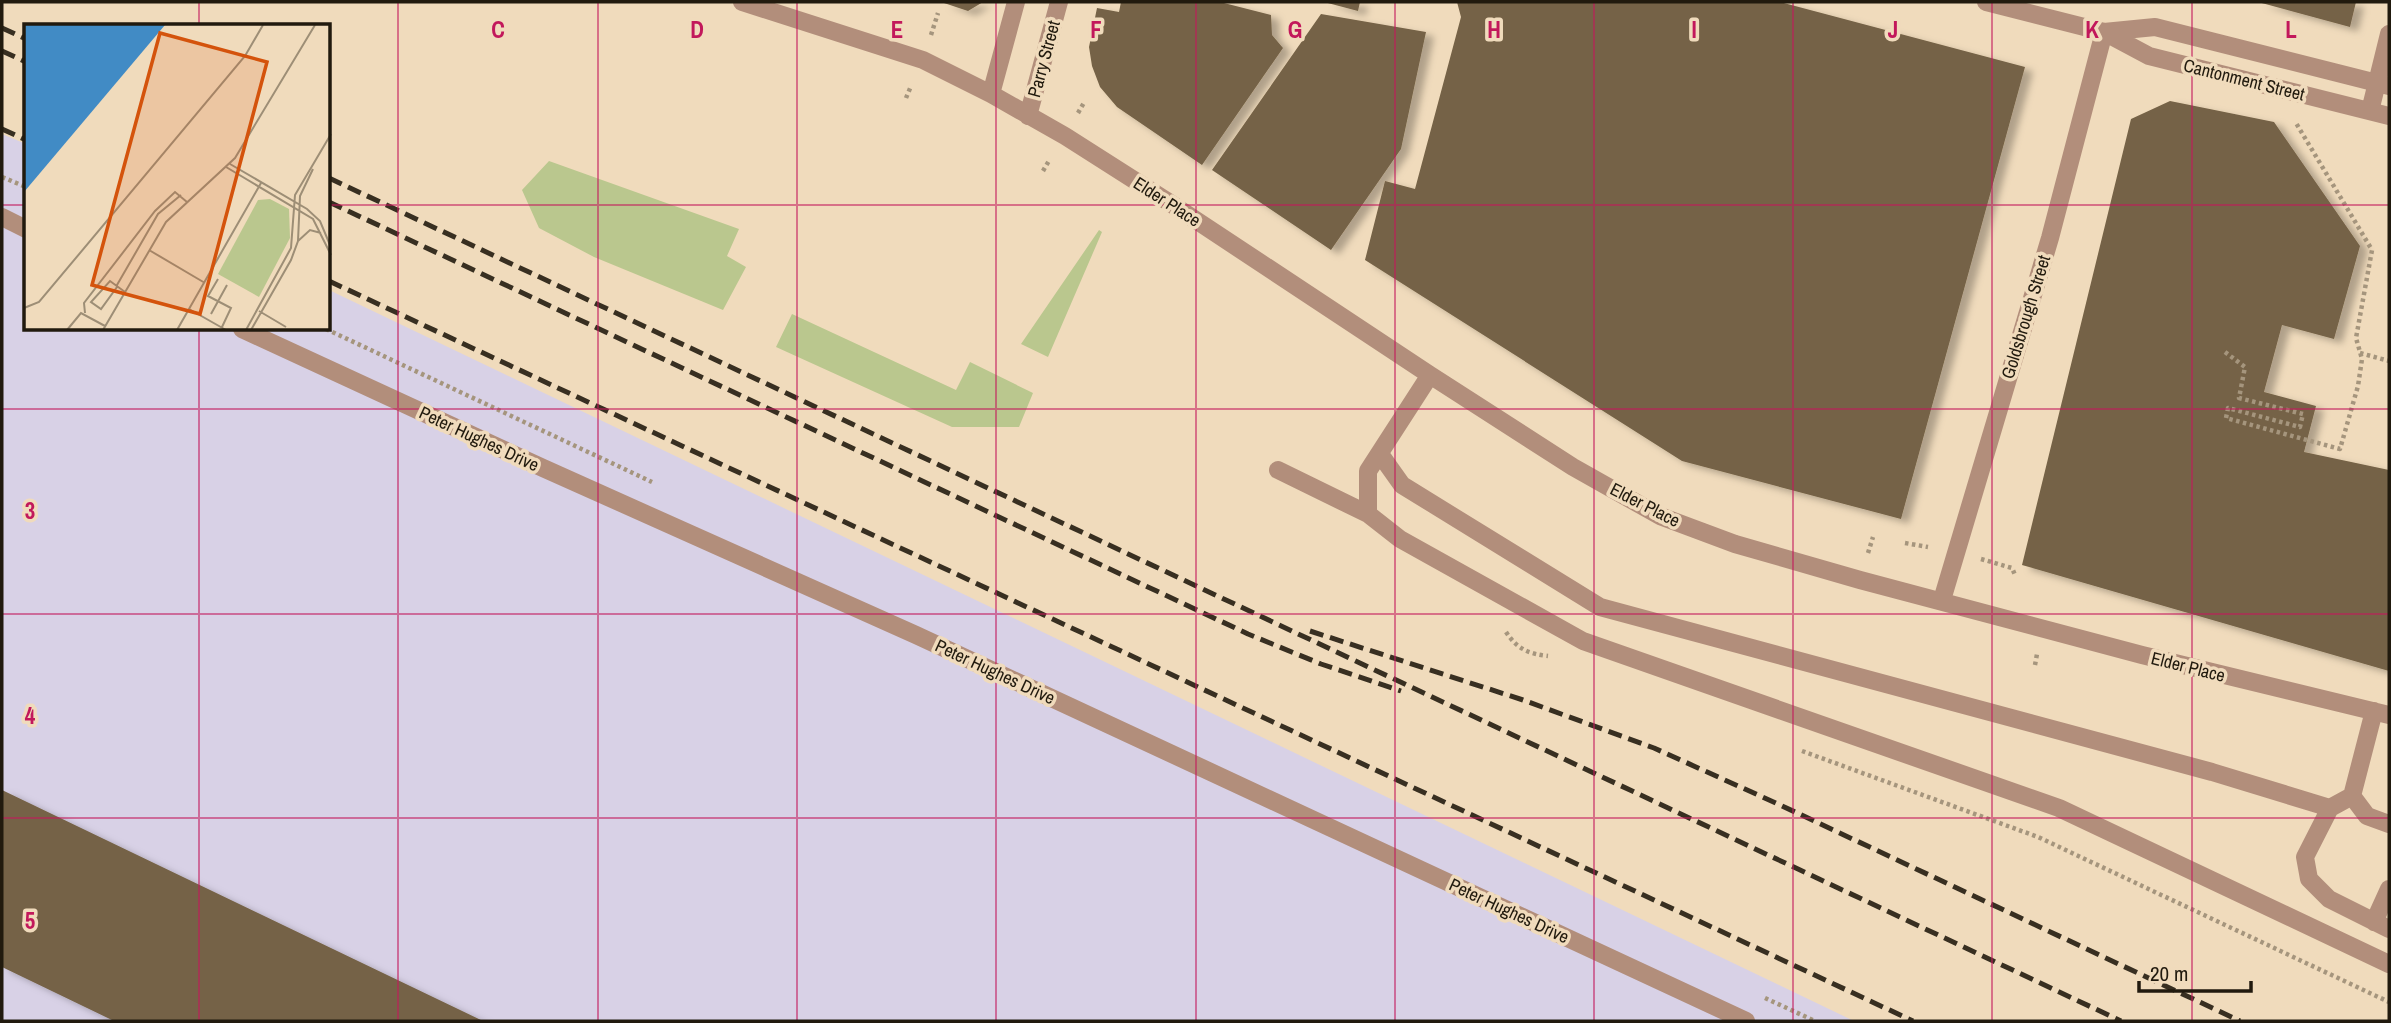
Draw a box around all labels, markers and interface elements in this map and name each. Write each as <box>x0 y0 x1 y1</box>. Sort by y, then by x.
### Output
text: C <box>491 14 505 45</box>
text: D <box>690 14 704 45</box>
text: E <box>891 14 903 45</box>
text: F <box>1090 14 1102 45</box>
text: G <box>1288 14 1302 45</box>
text: H <box>1487 14 1501 45</box>
text: I <box>1691 14 1697 45</box>
text: J <box>1888 14 1898 45</box>
text: K <box>2085 14 2099 45</box>
text: L <box>2285 14 2297 45</box>
street label: Parry Street <box>1021 18 1066 100</box>
inset map <box>24 24 331 331</box>
street label: Cantonment Street <box>2181 52 2307 107</box>
street label: Elder Place <box>1129 171 1206 233</box>
street label: Goldsbrough Street <box>1995 252 2056 382</box>
street label: Peter Hughes Drive <box>415 400 543 477</box>
street label: Elder Place <box>1606 476 1685 533</box>
text: 3 <box>25 495 35 526</box>
street label: Peter Hughes Drive <box>931 633 1059 710</box>
street label: Elder Place <box>2148 645 2228 688</box>
text: 4 <box>25 700 36 731</box>
street label: Peter Hughes Drive <box>1445 872 1573 949</box>
text: 5 <box>25 905 35 936</box>
scale bar <box>2139 950 2251 994</box>
text: 20 m <box>2150 959 2188 988</box>

